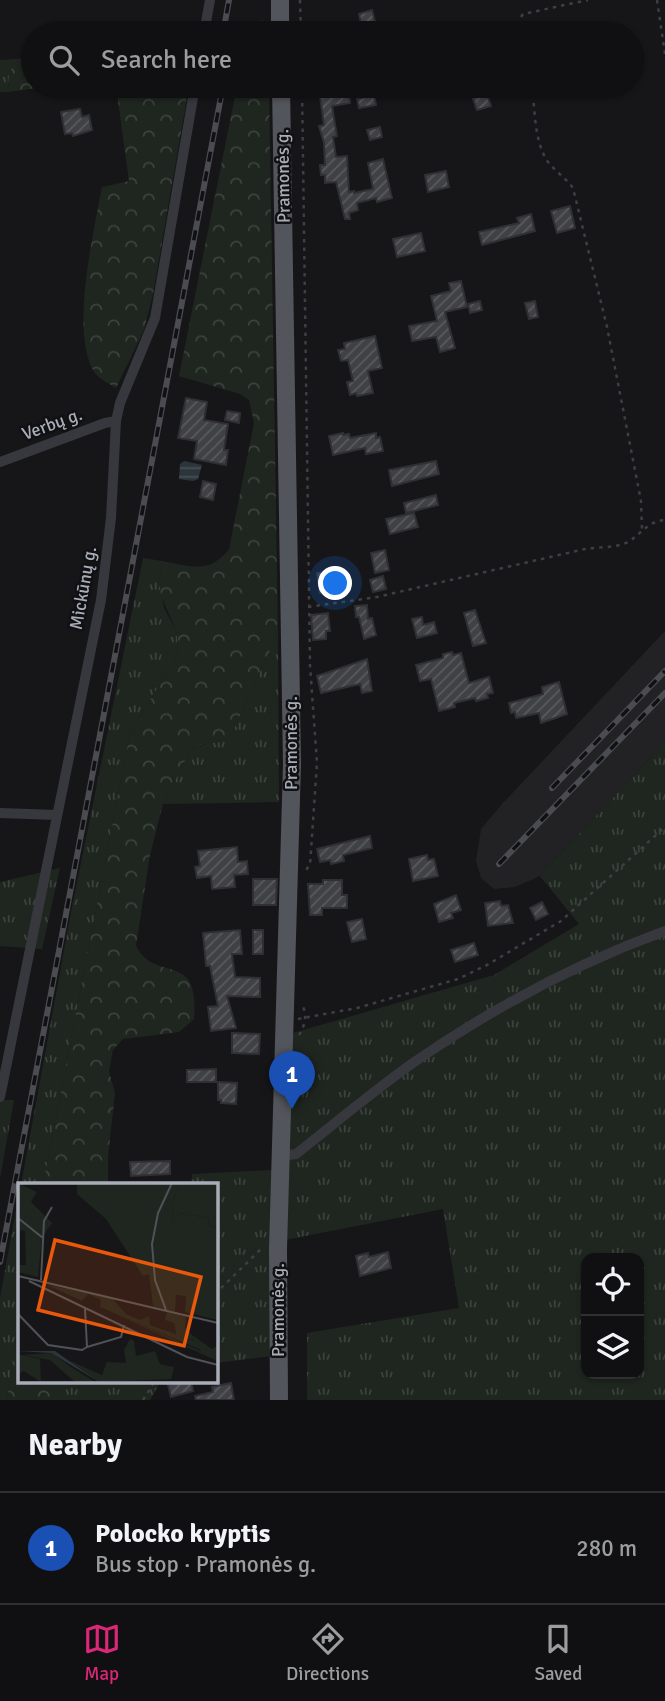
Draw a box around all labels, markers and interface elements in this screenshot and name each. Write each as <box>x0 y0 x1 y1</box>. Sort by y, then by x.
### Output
search box <box>21 21 644 98</box>
icon: search <box>45 41 83 79</box>
text: Search here <box>101 44 232 76</box>
street label: Pramonės g. <box>271 129 295 223</box>
street label: Verbų g. <box>19 403 85 445</box>
street label: Mickūnų g. <box>65 545 101 631</box>
your location <box>318 566 352 600</box>
street label: Pramonės g. <box>280 696 302 790</box>
pin: 1 <box>269 1051 315 1109</box>
inset map <box>18 1183 217 1382</box>
map controls <box>581 1253 644 1379</box>
button: locate <box>581 1253 644 1316</box>
street label: Pramonės g. <box>267 1263 289 1357</box>
button: layers <box>581 1316 644 1379</box>
text: Nearby <box>28 1427 122 1464</box>
text: Polocko kryptis <box>95 1518 270 1550</box>
text: 1 <box>45 1534 57 1563</box>
text: 280 m <box>576 1534 637 1563</box>
text: Bus stop · Pramonės g. <box>95 1550 316 1579</box>
tab: Map <box>83 1620 121 1686</box>
tab: Directions <box>286 1620 369 1686</box>
tab: Saved <box>534 1620 582 1686</box>

